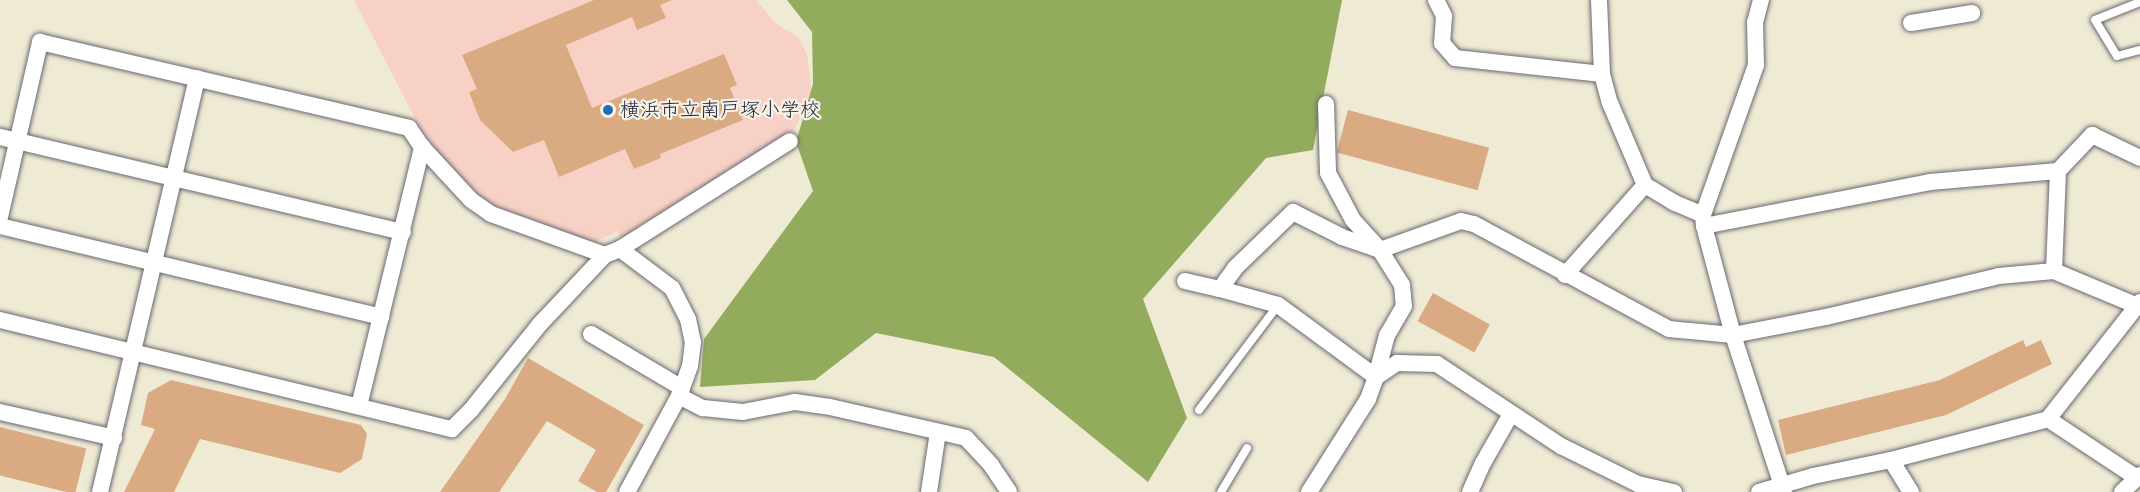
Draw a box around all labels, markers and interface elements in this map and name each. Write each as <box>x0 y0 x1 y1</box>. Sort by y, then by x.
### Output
place label: 横浜市立南戸塚小学校 <box>620 98 820 122</box>
marker: 横浜市立南戸塚小学校 <box>601 103 615 117</box>

